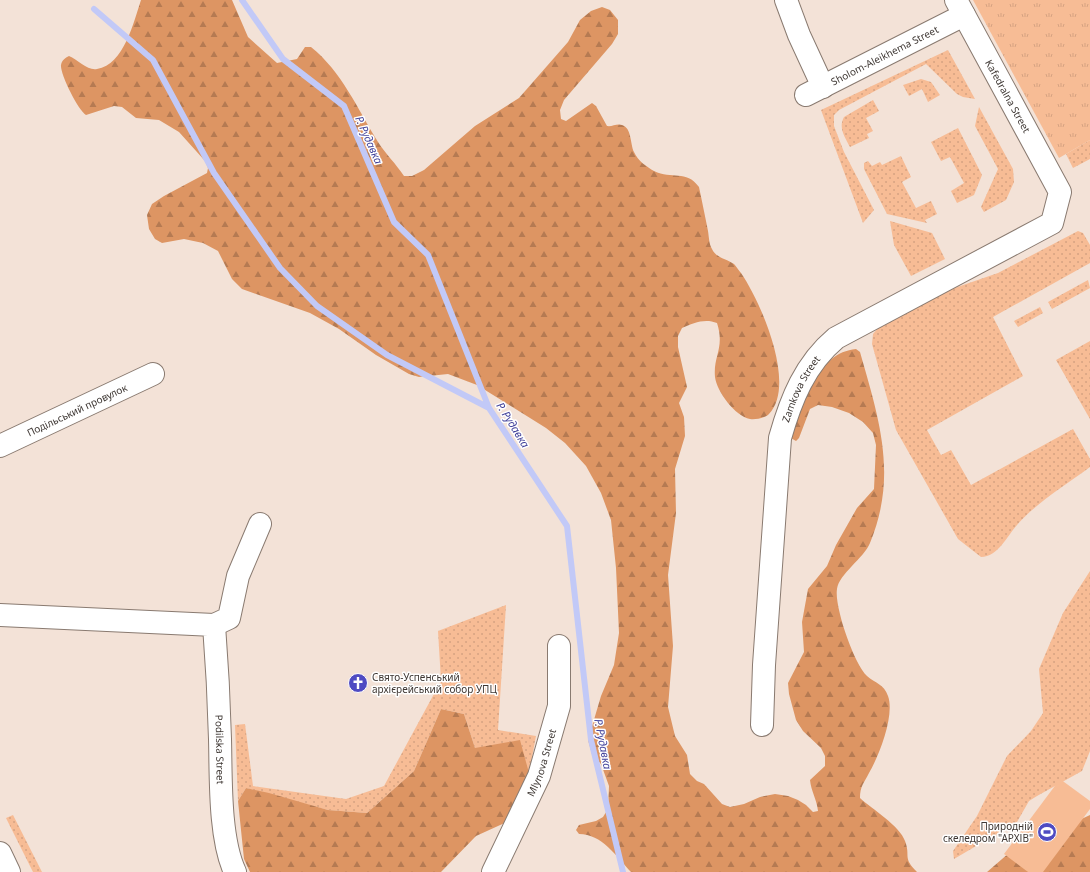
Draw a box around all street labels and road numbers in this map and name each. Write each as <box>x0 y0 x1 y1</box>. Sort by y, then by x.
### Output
street label: Sholom-Aleikhema Street <box>828 22 941 88</box>
street label: Kafedralna Street <box>982 57 1034 135</box>
street label: Zamkova Street <box>778 352 823 424</box>
street label: Подільський провулок <box>24 380 130 439</box>
street label: Podilska Street <box>212 714 228 785</box>
street label: Mlynova Street <box>523 727 559 798</box>

